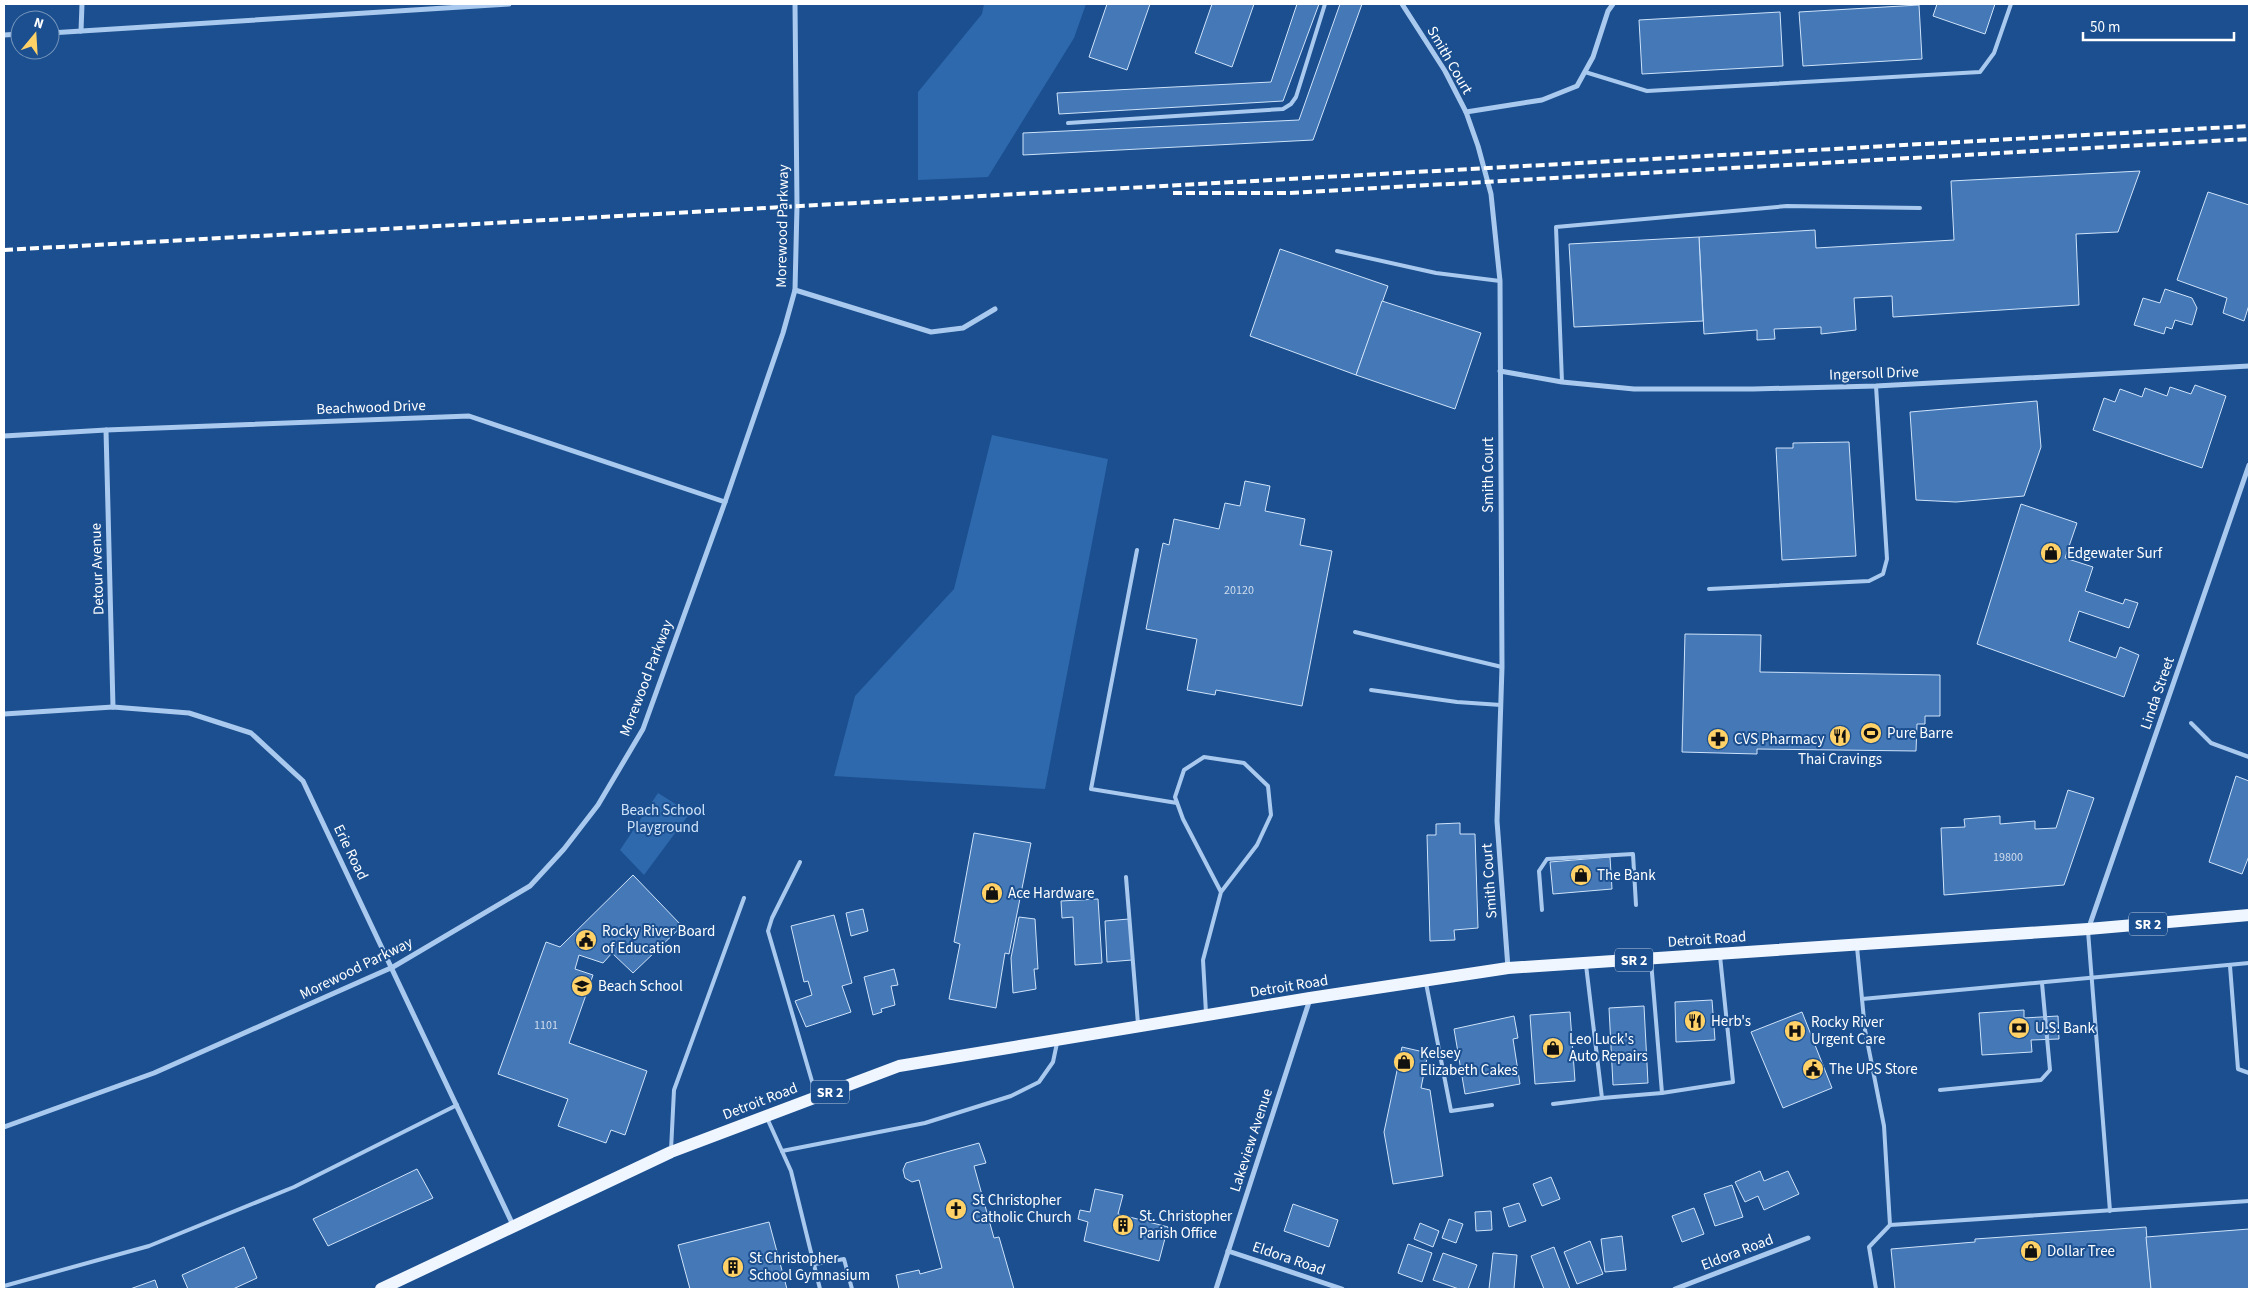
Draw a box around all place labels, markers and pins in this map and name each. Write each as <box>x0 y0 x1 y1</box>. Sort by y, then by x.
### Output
shop icon: Edgewater Surf <box>2039 541 2063 565</box>
place label: Edgewater Surf <box>2067 543 2163 564</box>
sports icon: Pure Barre <box>1859 721 1883 745</box>
place label: Pure Barre <box>1887 723 1953 744</box>
restaurant icon: Thai Cravings <box>1828 724 1852 748</box>
pharmacy icon: CVS Pharmacy <box>1706 727 1730 751</box>
place label: CVS Pharmacy <box>1734 729 1824 750</box>
place label: Thai Cravings <box>1798 749 1882 770</box>
shop icon: The Bank <box>1569 863 1593 887</box>
place label: The Bank <box>1597 865 1656 886</box>
shop icon: Ace Hardware <box>980 881 1004 905</box>
place label: Ace Hardware <box>1008 883 1095 904</box>
place label: Rocky River Board of Education <box>602 921 715 959</box>
public building icon: Rocky River Board of Education <box>574 928 598 952</box>
school or university icon: Beach School <box>570 974 594 998</box>
place label: Beach School <box>598 976 683 997</box>
restaurant icon: Herb's <box>1683 1009 1707 1033</box>
place label: Herb's <box>1711 1011 1751 1032</box>
place label: Rocky River Urgent Care <box>1811 1012 1885 1050</box>
bank icon: U.S. Bank <box>2007 1016 2031 1040</box>
place label: U.S. Bank <box>2035 1018 2095 1039</box>
hospital icon: Rocky River Urgent Care <box>1783 1019 1807 1043</box>
place label: Leo Luck's Auto Repairs <box>1569 1029 1648 1067</box>
shop icon: Leo Luck's Auto Repairs <box>1541 1036 1565 1060</box>
place label: Kelsey Elizabeth Cakes <box>1420 1043 1518 1081</box>
shop icon: Kelsey Elizabeth Cakes <box>1392 1050 1416 1074</box>
public building icon: The UPS Store <box>1801 1057 1825 1081</box>
place label: The UPS Store <box>1829 1059 1918 1080</box>
place label: St Christopher Catholic Church <box>972 1190 1072 1228</box>
church icon: St Christopher Catholic Church <box>944 1197 968 1221</box>
place label: St. Christopher Parish Office <box>1139 1206 1233 1244</box>
building icon: St. Christopher Parish Office <box>1111 1213 1135 1237</box>
shop icon: Dollar Tree <box>2019 1239 2043 1263</box>
place label: Dollar Tree <box>2047 1241 2115 1262</box>
place label: St Christopher School Gymnasium <box>749 1248 870 1286</box>
building icon: St Christopher School Gymnasium <box>721 1255 745 1279</box>

